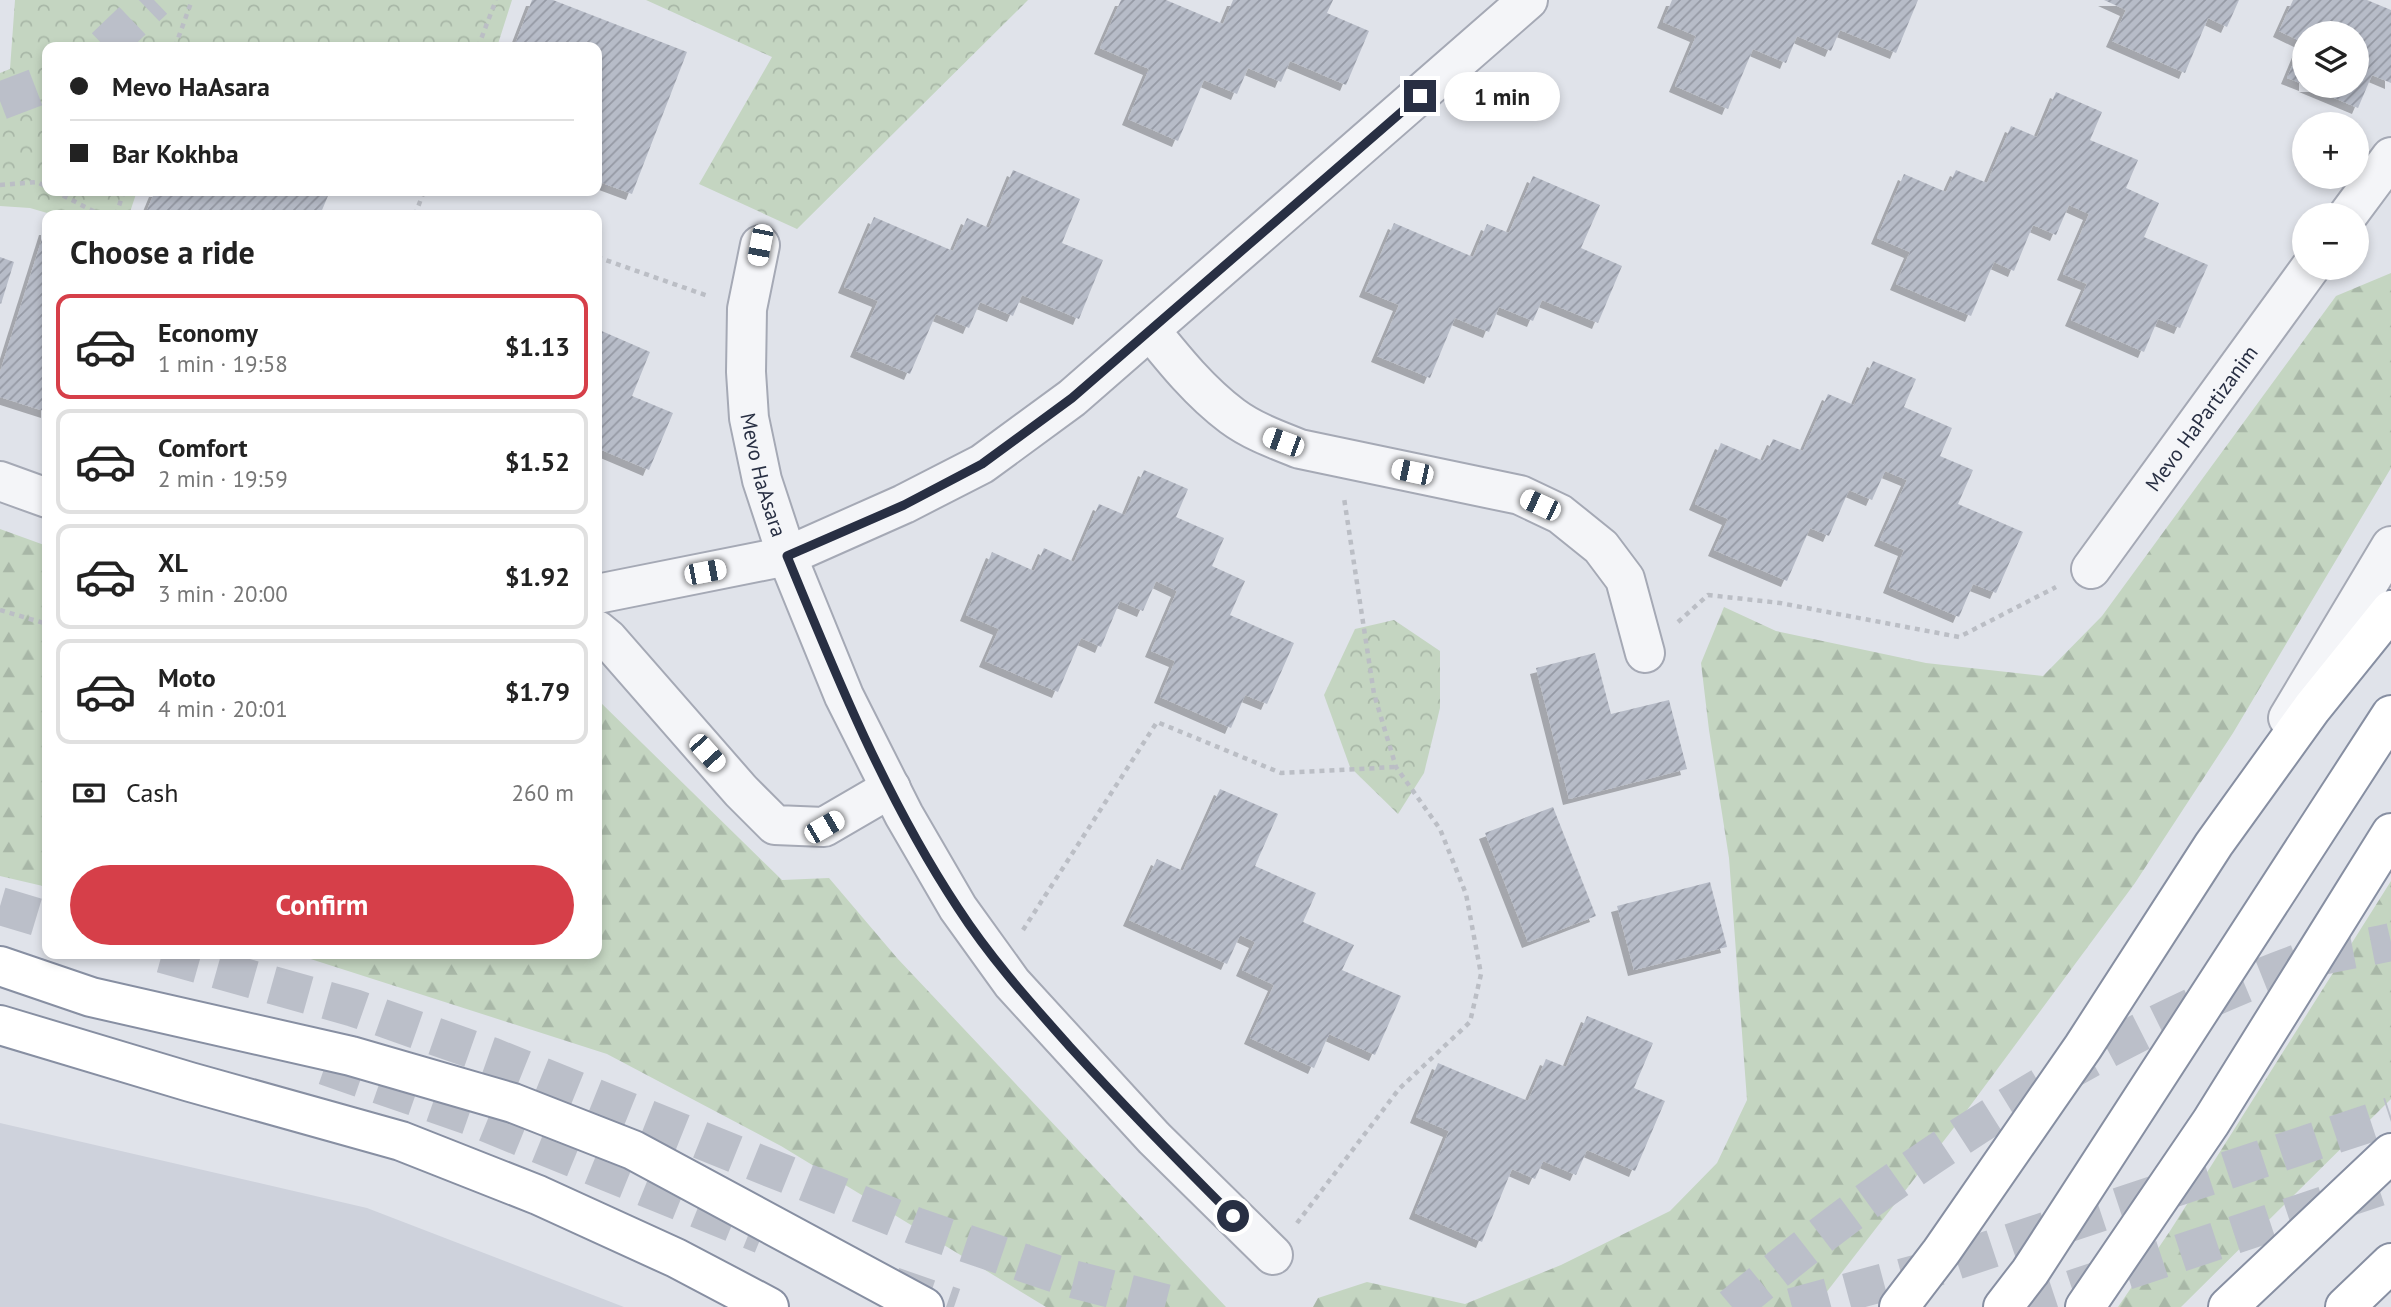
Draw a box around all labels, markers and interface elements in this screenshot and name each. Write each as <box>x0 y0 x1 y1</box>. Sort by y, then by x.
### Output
map controls <box>2292 21 2369 280</box>
button: layers <box>2292 21 2369 98</box>
text: Mevo HaAsara <box>112 70 270 103</box>
callout: 1 min <box>1444 72 1560 120</box>
route end <box>1404 80 1436 112</box>
text: 1 min <box>1474 82 1530 111</box>
button: + <box>2292 112 2369 189</box>
text: Bar Kokhba <box>112 137 239 170</box>
button: − <box>2292 203 2369 280</box>
car <box>746 222 775 268</box>
text: Choose a ride <box>70 231 255 273</box>
icon: car <box>74 315 137 378</box>
text: Economy <box>158 316 258 349</box>
text: $1.13 <box>505 330 570 363</box>
street label: Mevo HaPartizanim <box>2139 339 2263 496</box>
text: 1 min · 19:58 <box>158 349 288 378</box>
street label: Mevo HaAsara <box>735 410 793 540</box>
car <box>1260 425 1307 459</box>
icon: car <box>74 430 137 493</box>
text: Comfort <box>158 431 248 464</box>
text: $1.52 <box>505 445 570 478</box>
car <box>1390 457 1435 487</box>
text: 2 min · 19:59 <box>158 464 288 493</box>
car <box>1517 487 1564 523</box>
icon: car <box>74 545 137 608</box>
text: XL <box>158 546 188 579</box>
car <box>683 558 728 586</box>
text: $1.92 <box>505 560 570 593</box>
text: 3 min · 20:00 <box>158 579 288 608</box>
icon: car <box>74 660 137 723</box>
text: Moto <box>158 661 216 694</box>
text: $1.79 <box>505 675 570 708</box>
text: 4 min · 20:01 <box>158 694 288 723</box>
car <box>686 730 729 776</box>
icon: cash <box>70 774 108 812</box>
text: Cash <box>126 776 178 809</box>
text: 260 m <box>512 778 574 807</box>
car <box>801 807 848 847</box>
button: Confirm <box>70 865 574 945</box>
route start <box>1217 1200 1249 1232</box>

